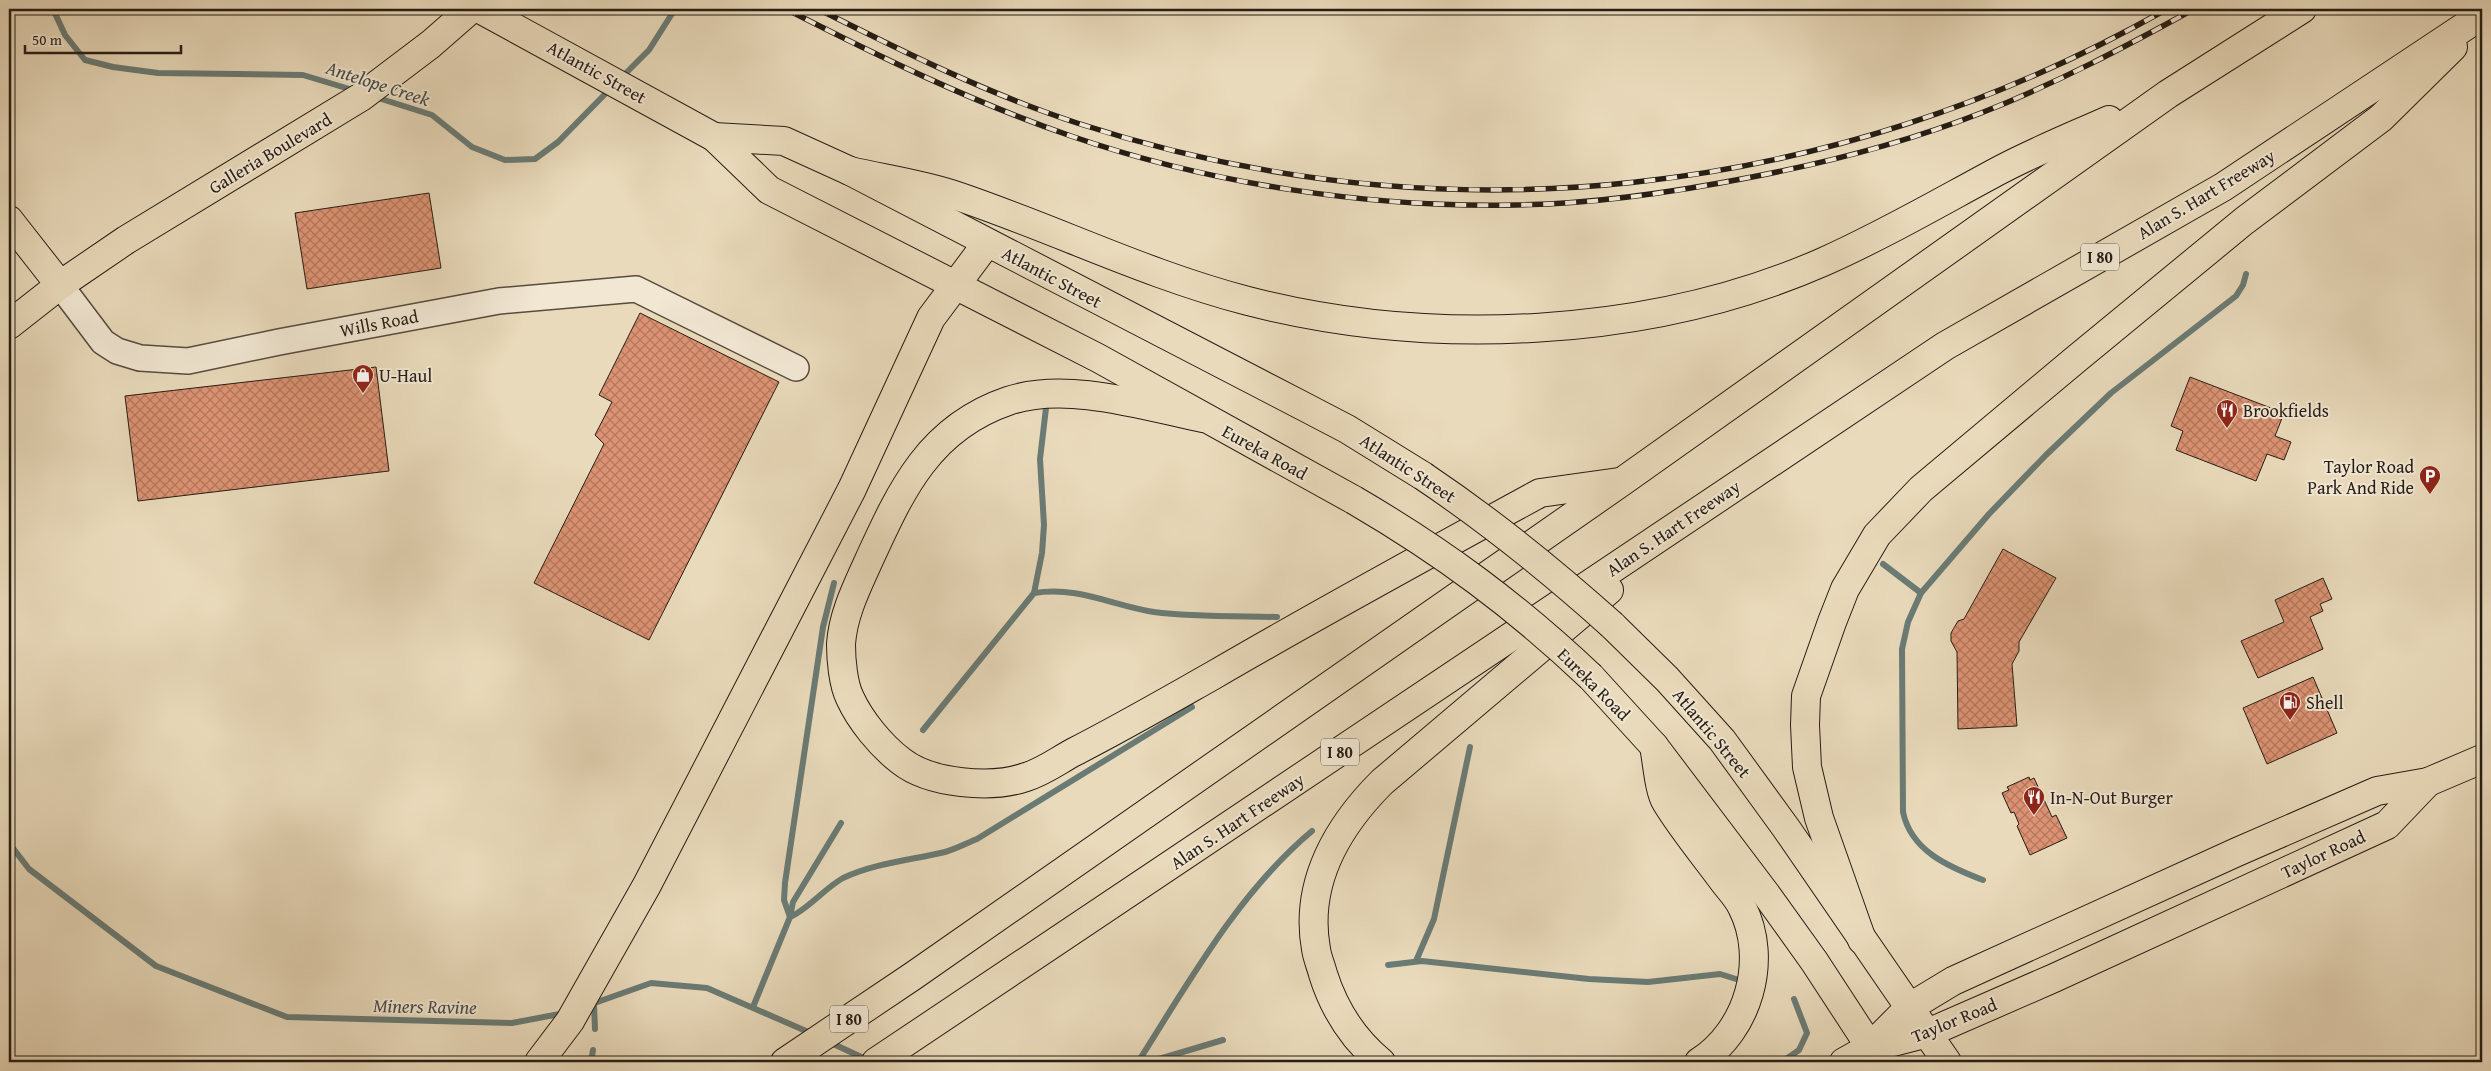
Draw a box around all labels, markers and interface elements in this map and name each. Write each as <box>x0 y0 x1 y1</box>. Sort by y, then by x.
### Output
scale bar <box>25 22 181 54</box>
text: 50 m <box>32 29 63 50</box>
street label: Atlantic Street <box>542 34 652 111</box>
water label: Antelope Creek <box>322 53 434 113</box>
street label: Galleria Boulevard <box>203 105 337 200</box>
street label: Alan S. Hart Freeway <box>2132 142 2280 246</box>
street label: Atlantic Street <box>997 239 1107 315</box>
road number: I 80 <box>2081 243 2119 270</box>
street label: Wills Road <box>338 302 421 344</box>
place label: U-Haul <box>379 362 432 389</box>
shop icon: U-Haul <box>351 363 375 394</box>
place label: Brookfields <box>2243 397 2329 424</box>
restaurant icon: Brookfields <box>2215 398 2239 429</box>
street label: Eureka Road <box>1217 417 1313 487</box>
street label: Atlantic Street <box>1355 427 1462 510</box>
place label: Taylor Road Park And Ride <box>2307 453 2414 501</box>
parking icon: Taylor Road Park And Ride <box>2418 464 2442 495</box>
street label: Alan S. Hart Freeway <box>1601 473 1746 583</box>
street label: Eureka Road <box>1551 641 1637 727</box>
street label: Atlantic Street <box>1666 682 1758 784</box>
place label: Shell <box>2306 689 2343 716</box>
fuel station icon: Shell <box>2278 690 2302 721</box>
road number: I 80 <box>1321 739 1359 766</box>
street label: Alan S. Hart Freeway <box>1165 766 1310 876</box>
place label: In-N-Out Burger <box>2050 784 2174 811</box>
restaurant icon: In-N-Out Burger <box>2022 785 2046 816</box>
street label: Taylor Road <box>2276 823 2370 885</box>
street label: Taylor Road <box>1907 990 2001 1049</box>
water label: Miners Ravine <box>373 991 477 1021</box>
road number: I 80 <box>830 1006 868 1032</box>

